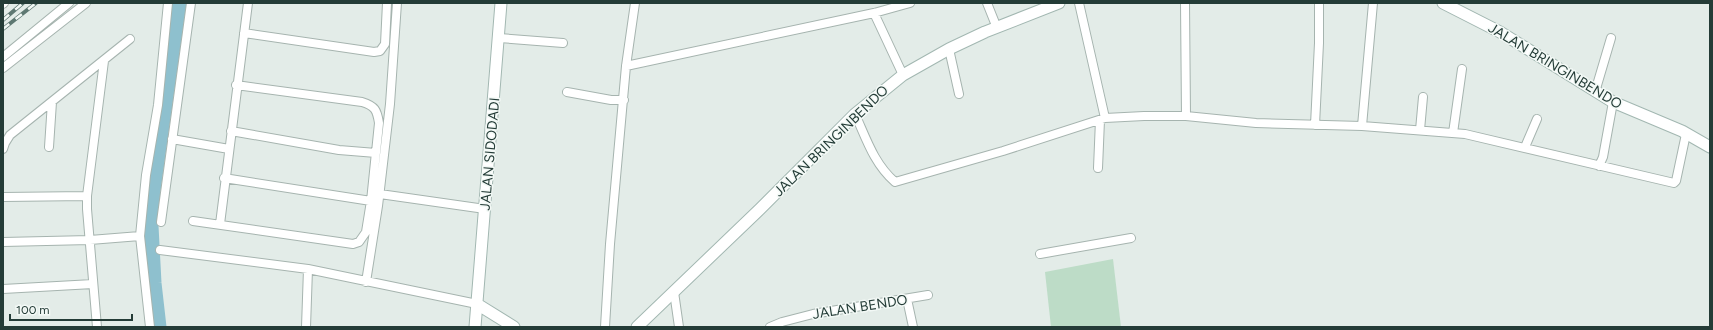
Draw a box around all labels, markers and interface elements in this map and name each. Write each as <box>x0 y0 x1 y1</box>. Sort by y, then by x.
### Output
street label: JALAN BRINGINBENDO <box>1485 19 1625 113</box>
street label: JALAN BRINGINBENDO <box>770 82 892 200</box>
street label: JALAN SIDODADI <box>477 97 503 211</box>
street label: JALAN BENDO <box>811 291 909 323</box>
scale bar <box>10 296 132 322</box>
text: 100 m <box>16 303 50 317</box>

